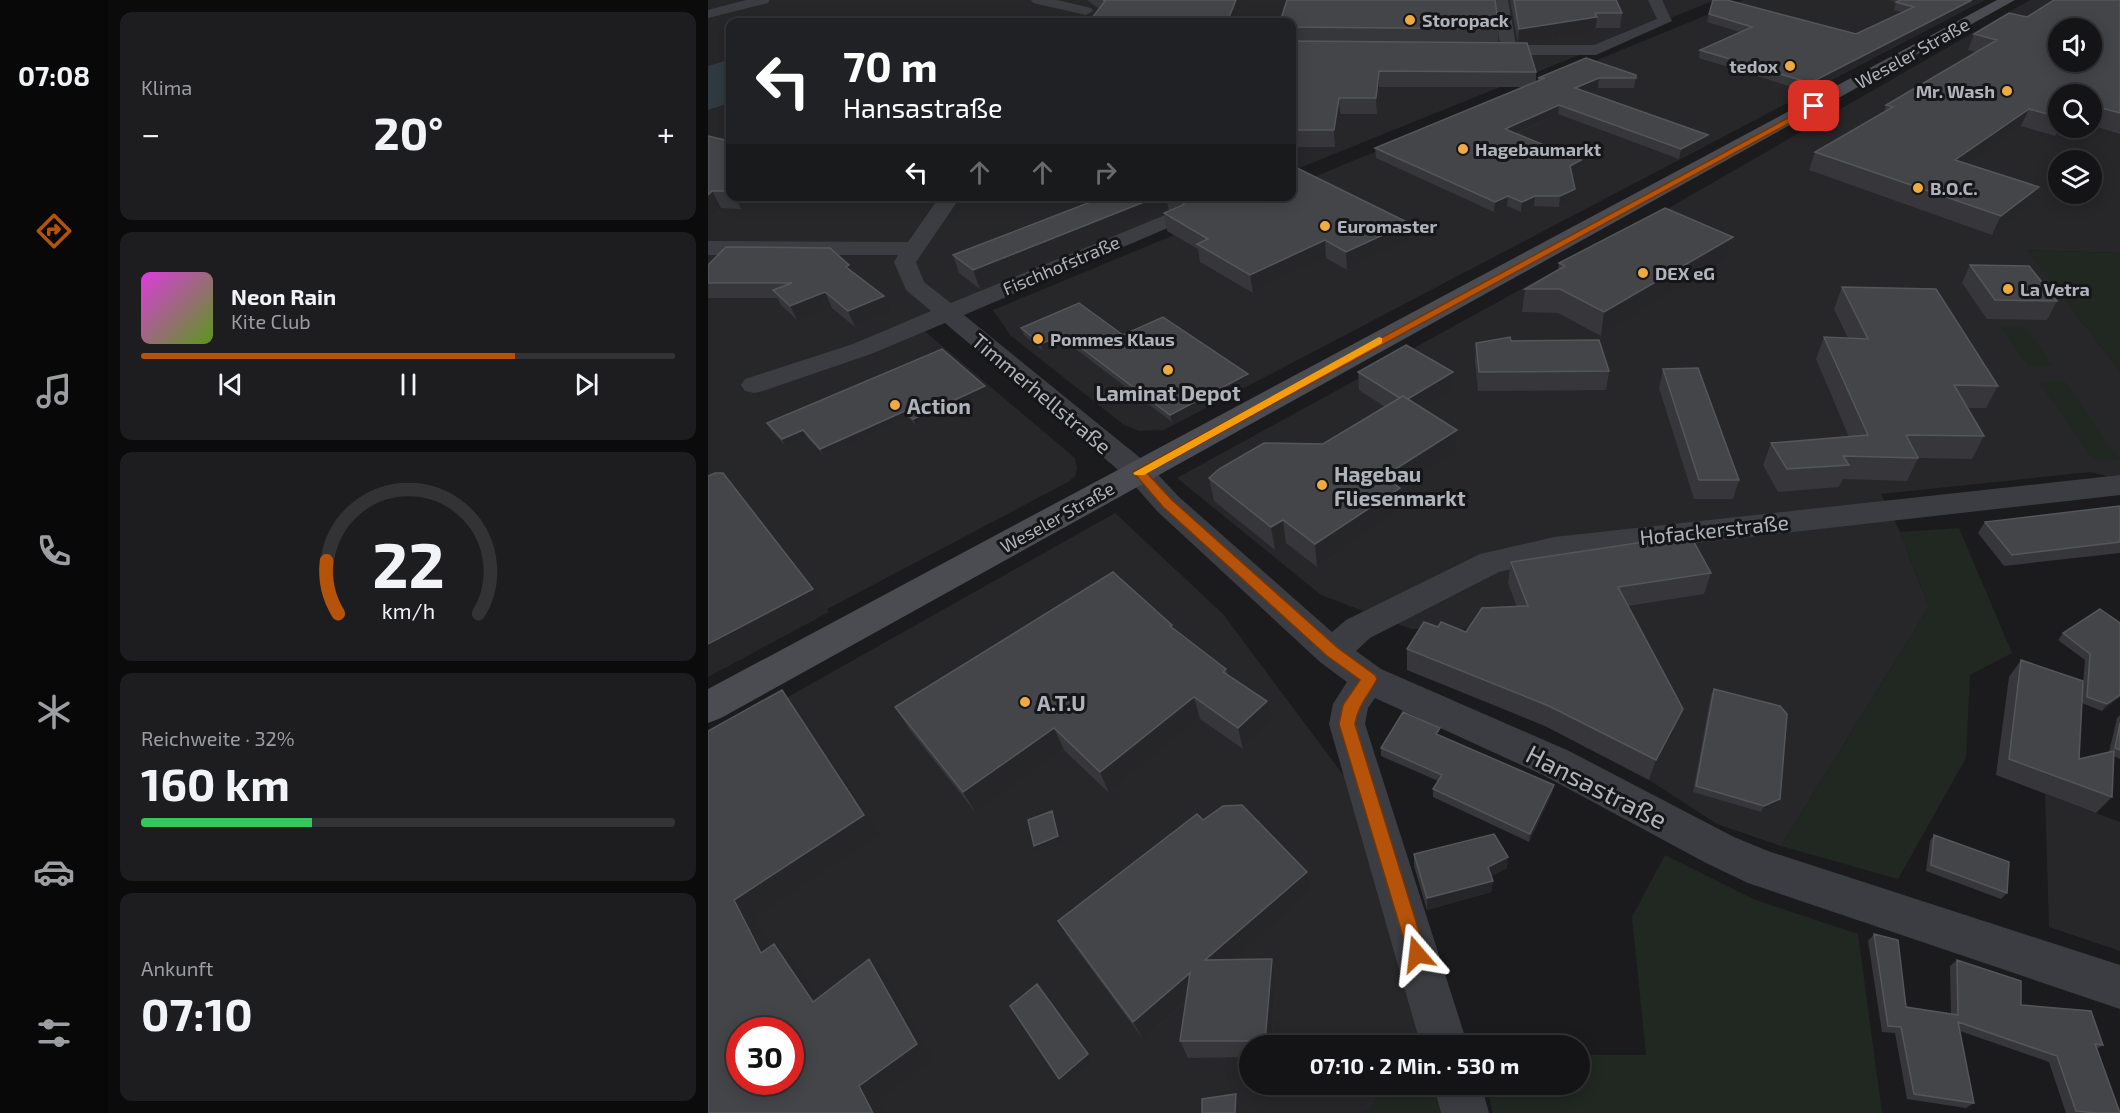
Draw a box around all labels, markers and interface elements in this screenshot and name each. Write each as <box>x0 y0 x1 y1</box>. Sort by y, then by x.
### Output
place label: Storopack <box>1422 9 1509 31</box>
marker: Storopack <box>1403 13 1417 27</box>
street label: Weseler Straße <box>1851 13 1973 93</box>
map controls <box>2048 18 2102 204</box>
button: sound <box>2048 18 2102 72</box>
text: 70 m <box>843 40 938 90</box>
icon: left <box>744 42 822 120</box>
place label: tedox <box>1729 55 1779 77</box>
text: 07:08 <box>18 59 90 91</box>
marker: tedox <box>1783 59 1797 73</box>
text: Klima <box>141 75 192 99</box>
pin <box>1788 80 1839 131</box>
place label: Mr. Wash <box>1916 80 1995 102</box>
marker: Mr. Wash <box>2000 84 2014 98</box>
button: search <box>2048 84 2102 138</box>
icon: arrive <box>1797 89 1830 122</box>
text: Hansastraße <box>843 91 1002 123</box>
text: 20° <box>374 105 444 159</box>
text: − <box>141 113 160 153</box>
text: + <box>657 113 675 153</box>
place label: Hagebaumarkt <box>1475 138 1602 160</box>
marker: Hagebaumarkt <box>1456 142 1470 156</box>
button: layers <box>2048 150 2102 204</box>
icon: left <box>900 156 933 189</box>
icon: ahead <box>963 156 996 189</box>
icon: ahead <box>1026 156 1059 189</box>
icon: right <box>1089 156 1122 189</box>
place label: B.O.C. <box>1930 177 1978 199</box>
marker: B.O.C. <box>1911 181 1925 195</box>
icon: directions <box>33 210 75 252</box>
place label: Euromaster <box>1337 215 1437 237</box>
marker: Euromaster <box>1318 219 1332 233</box>
street label: Fischhofstraße <box>999 230 1123 300</box>
place label: DEX eG <box>1655 262 1715 284</box>
marker: DEX eG <box>1636 266 1650 280</box>
place label: La Vetra <box>2020 278 2090 300</box>
marker: La Vetra <box>2001 282 2015 296</box>
text: Neon Rain <box>231 283 336 309</box>
text: Kite Club <box>231 309 311 333</box>
street label: Timmerhellstraße <box>967 328 1117 458</box>
place label: Pommes Klaus <box>1050 328 1175 350</box>
marker: Pommes Klaus <box>1031 332 1045 346</box>
marker: Laminat Depot <box>1161 363 1175 377</box>
icon: previous <box>214 368 247 401</box>
icon: pause <box>392 368 425 401</box>
icon: next <box>570 368 603 401</box>
icon: music <box>33 370 75 412</box>
place label: Laminat Depot <box>1096 380 1241 405</box>
place label: Action <box>907 393 971 418</box>
marker: Action <box>888 398 902 412</box>
place label: Hagebau Fliesenmarkt <box>1334 461 1466 510</box>
street label: Weseler Straße <box>996 477 1118 557</box>
marker: Hagebau Fliesenmarkt <box>1315 478 1329 492</box>
street label: Hofackerstraße <box>1638 509 1790 549</box>
text: 22 <box>372 526 444 601</box>
icon: phone <box>33 530 75 572</box>
text: km/h <box>381 598 435 623</box>
place label: A.T.U <box>1037 690 1086 715</box>
icon: climate <box>33 691 75 733</box>
marker: A.T.U <box>1018 695 1032 709</box>
text: Reichweite · 32% <box>141 726 295 750</box>
street label: Hansastraße <box>1522 737 1672 835</box>
text: 160 km <box>141 756 290 810</box>
icon: car <box>33 851 75 893</box>
position arrow <box>1385 922 1449 986</box>
text: Ankunft <box>141 956 213 980</box>
text: 07:10 <box>141 986 253 1040</box>
icon: filters <box>33 1012 75 1054</box>
speed limit sign: 30 <box>726 1017 804 1095</box>
text: 07:10 · 2 Min. · 530 m <box>1310 1052 1519 1078</box>

